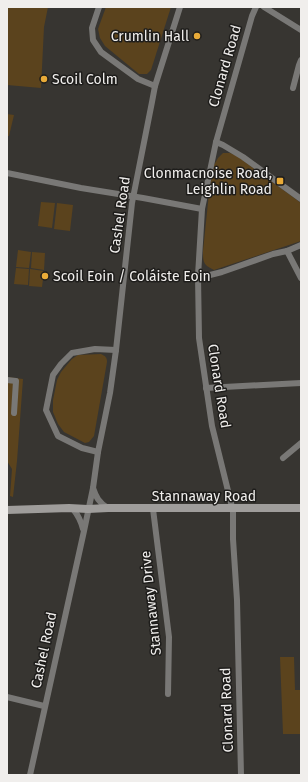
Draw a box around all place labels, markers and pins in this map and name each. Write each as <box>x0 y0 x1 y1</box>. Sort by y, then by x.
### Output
place label: Crumlin Hall <box>111 28 189 45</box>
marker: Crumlin Hall <box>192 31 202 41</box>
place label: Scoil Colm <box>52 71 118 88</box>
marker: Scoil Colm <box>39 74 49 84</box>
place label: Clonmacnoise Road, Leighlin Road <box>144 165 272 198</box>
marker: Clonmacnoise Road, Leighlin Road <box>275 176 285 186</box>
place label: Scoil Eoin / Coláiste Eoin <box>53 268 211 285</box>
marker: Scoil Eoin / Coláiste Eoin <box>40 271 50 281</box>

